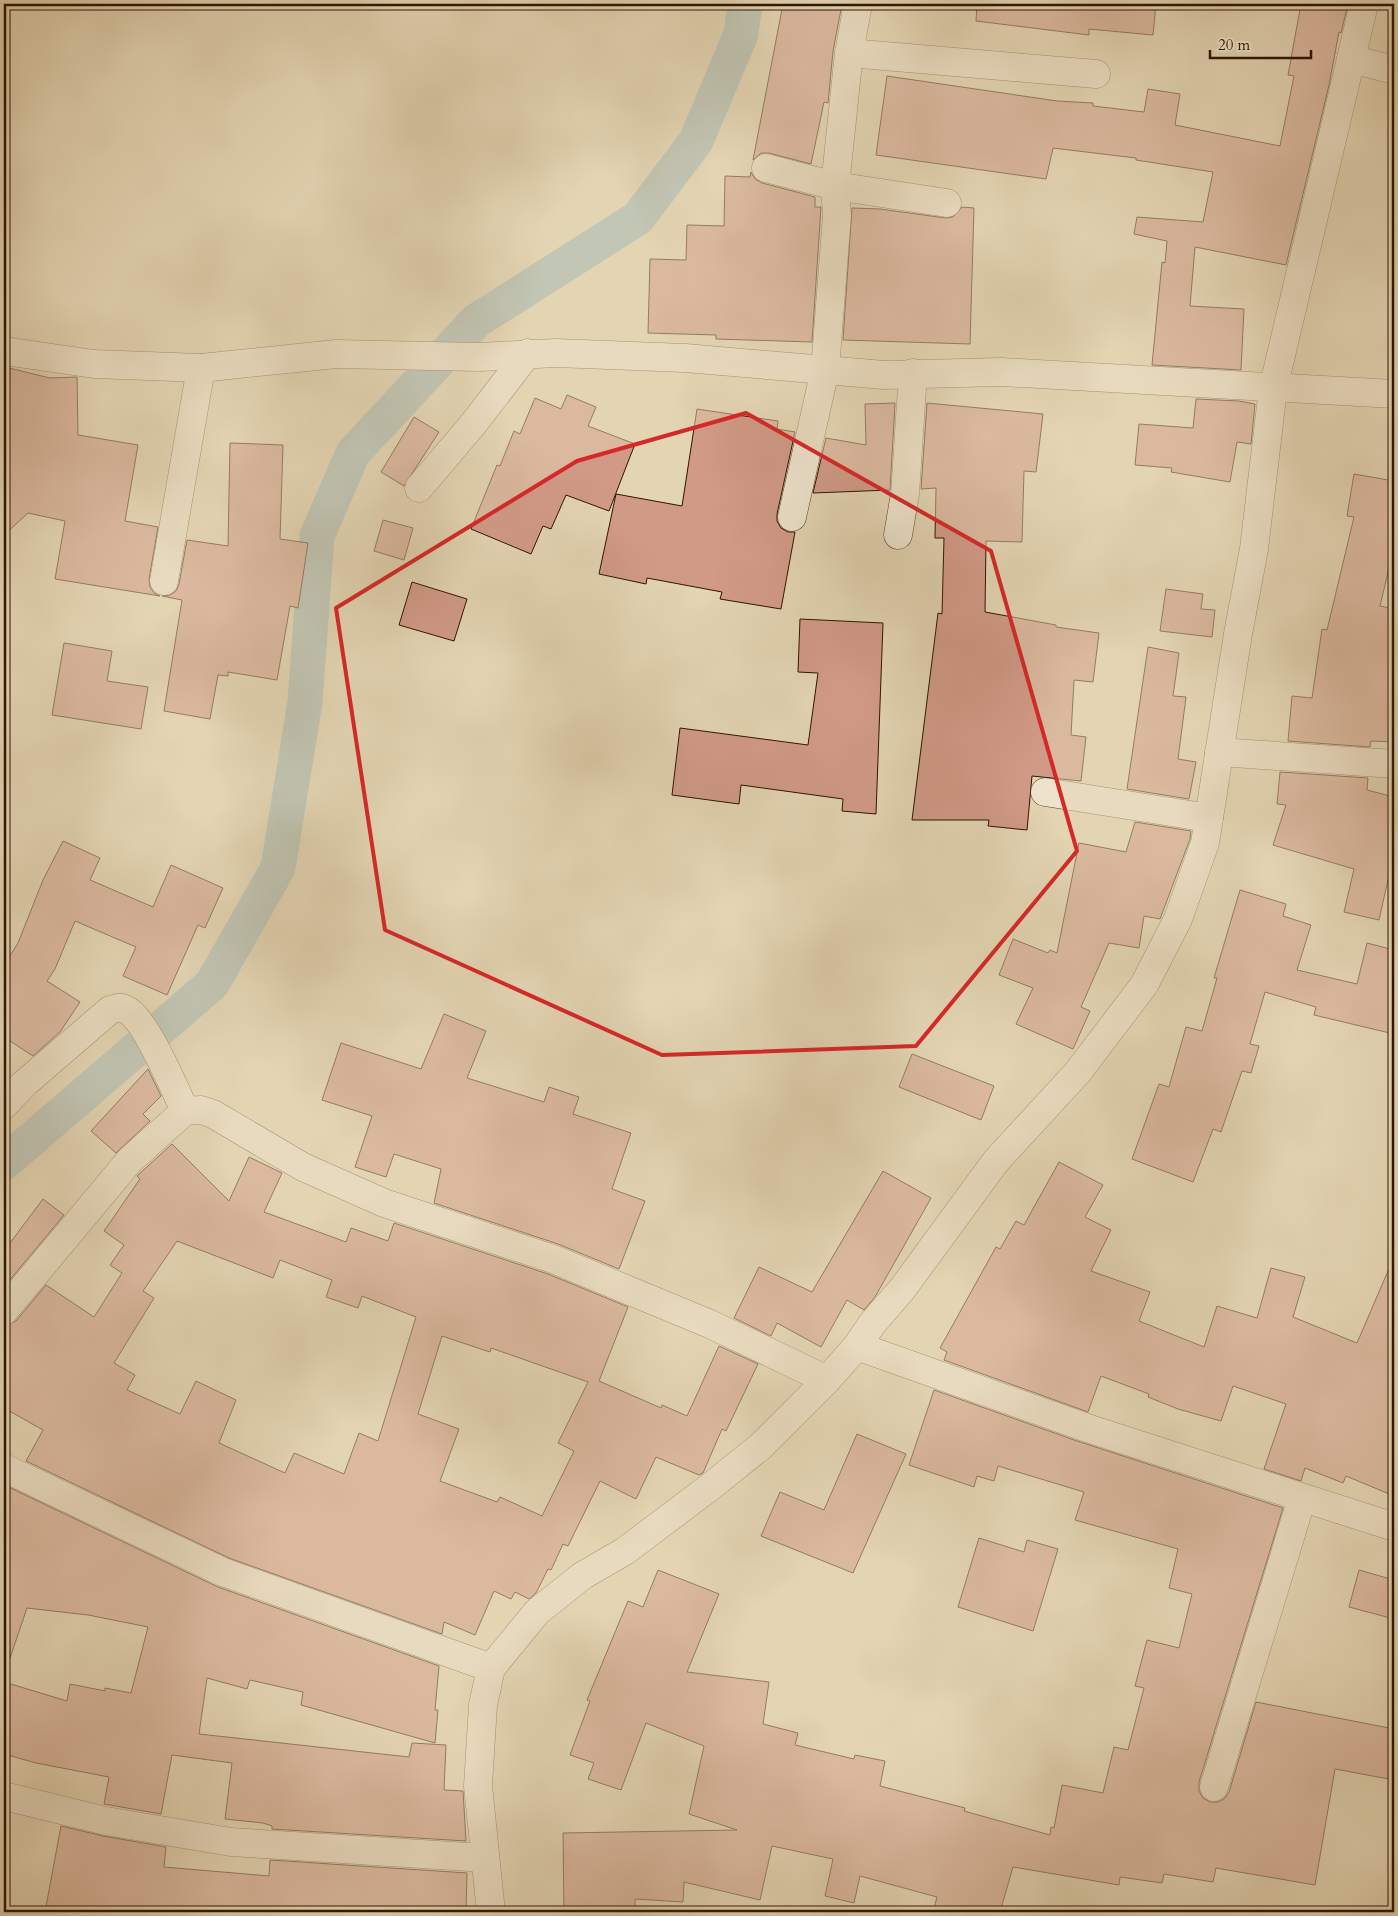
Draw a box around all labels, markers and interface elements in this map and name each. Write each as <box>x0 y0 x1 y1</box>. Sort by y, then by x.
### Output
scale bar <box>1210 28 1312 60</box>
text: 20 m <box>1218 35 1250 55</box>

